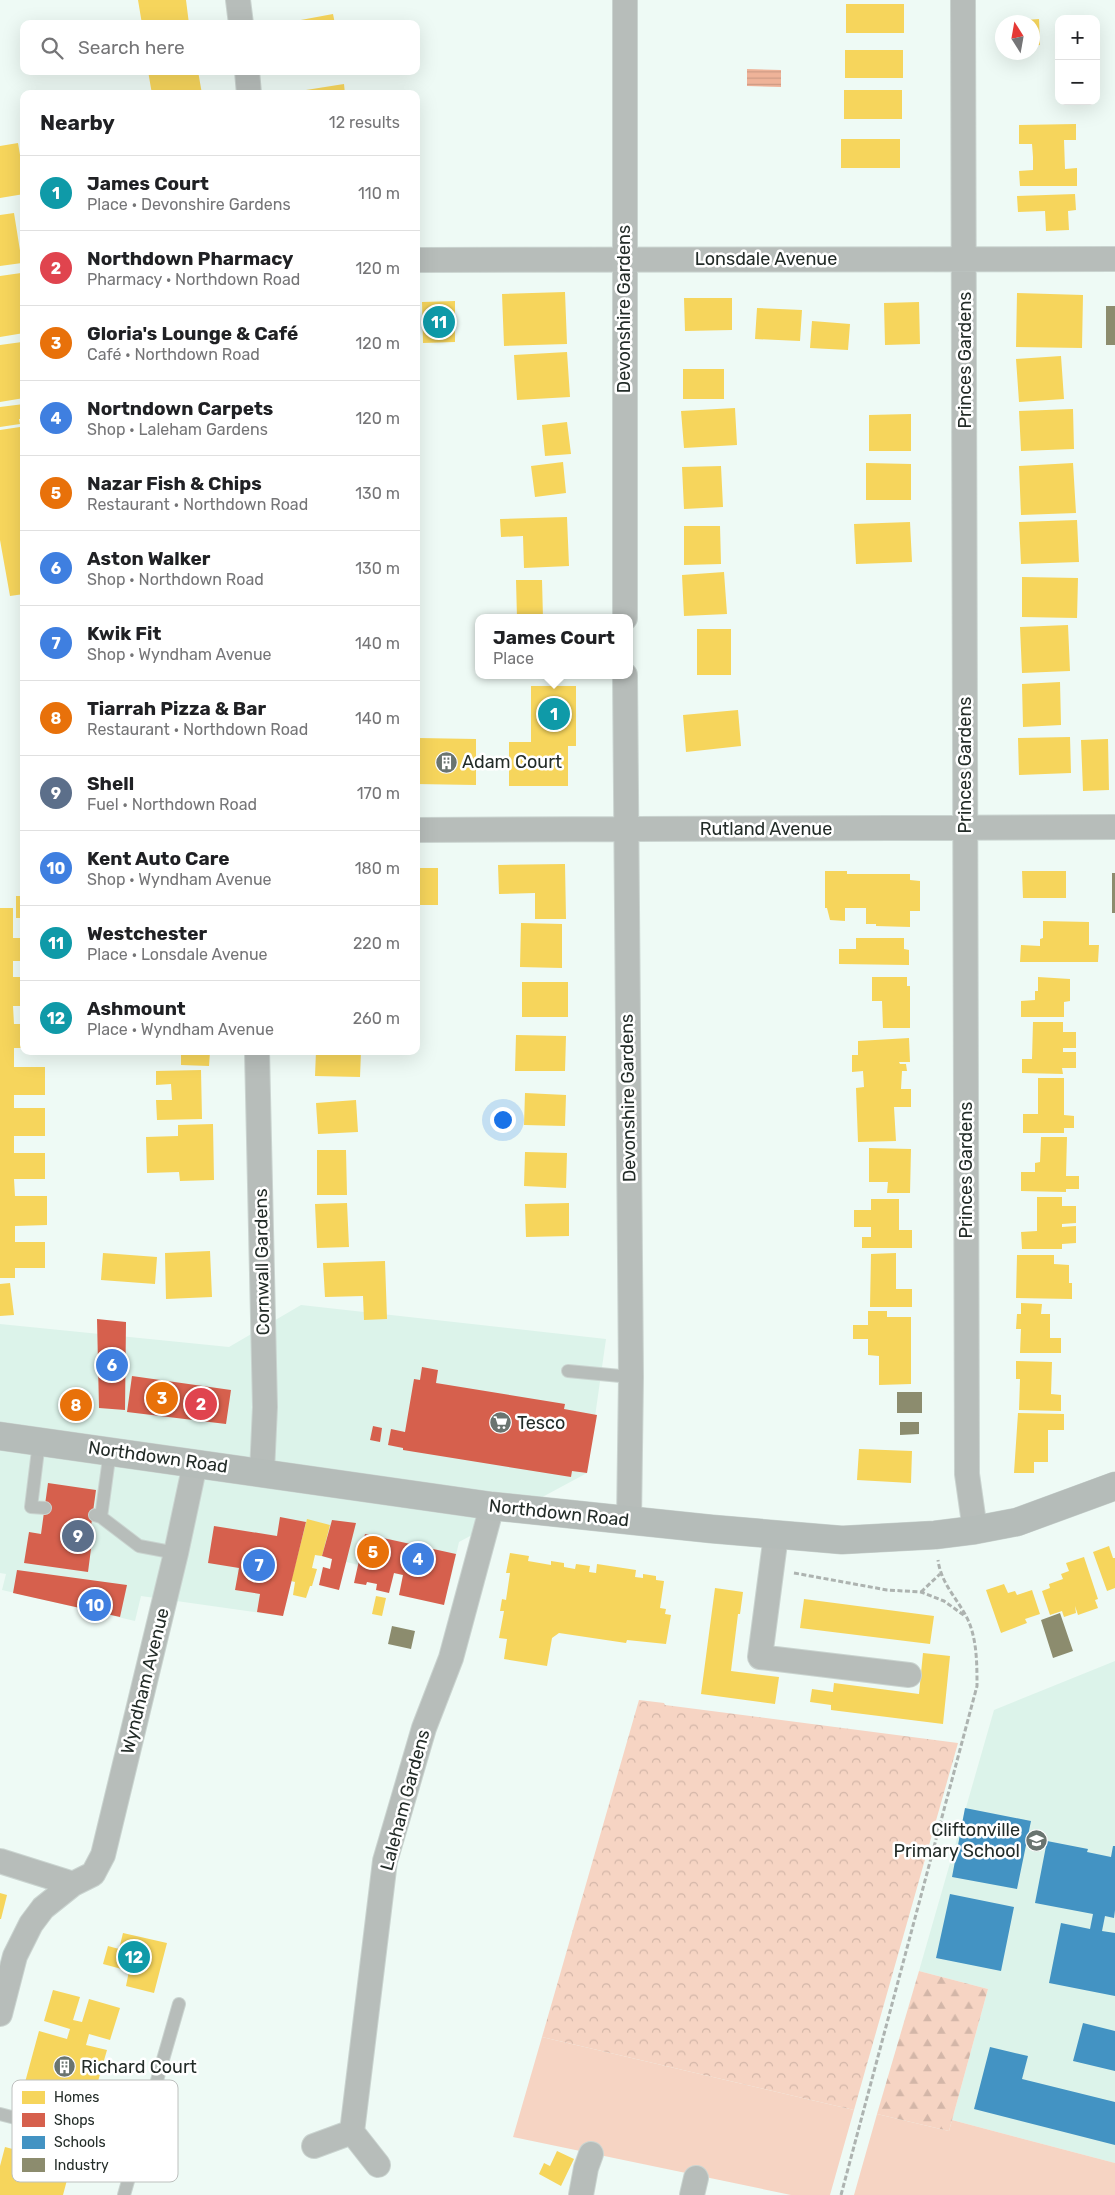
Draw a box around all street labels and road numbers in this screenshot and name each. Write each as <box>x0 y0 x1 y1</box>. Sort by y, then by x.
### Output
street label: Devonshire Gardens <box>613 225 635 393</box>
street label: Lonsdale Avenue <box>695 248 837 270</box>
street label: Princes Gardens <box>954 292 976 429</box>
street label: Princes Gardens <box>954 697 976 834</box>
street label: Rutland Avenue <box>700 818 832 840</box>
street label: Devonshire Gardens <box>616 1014 640 1182</box>
street label: Princes Gardens <box>955 1102 977 1239</box>
street label: Cornwall Gardens <box>250 1188 274 1336</box>
street label: Northdown Road <box>87 1436 229 1478</box>
street label: Northdown Road <box>488 1495 630 1531</box>
street label: Wyndham Avenue <box>116 1606 174 1756</box>
street label: Laleham Gardens <box>376 1727 434 1873</box>

